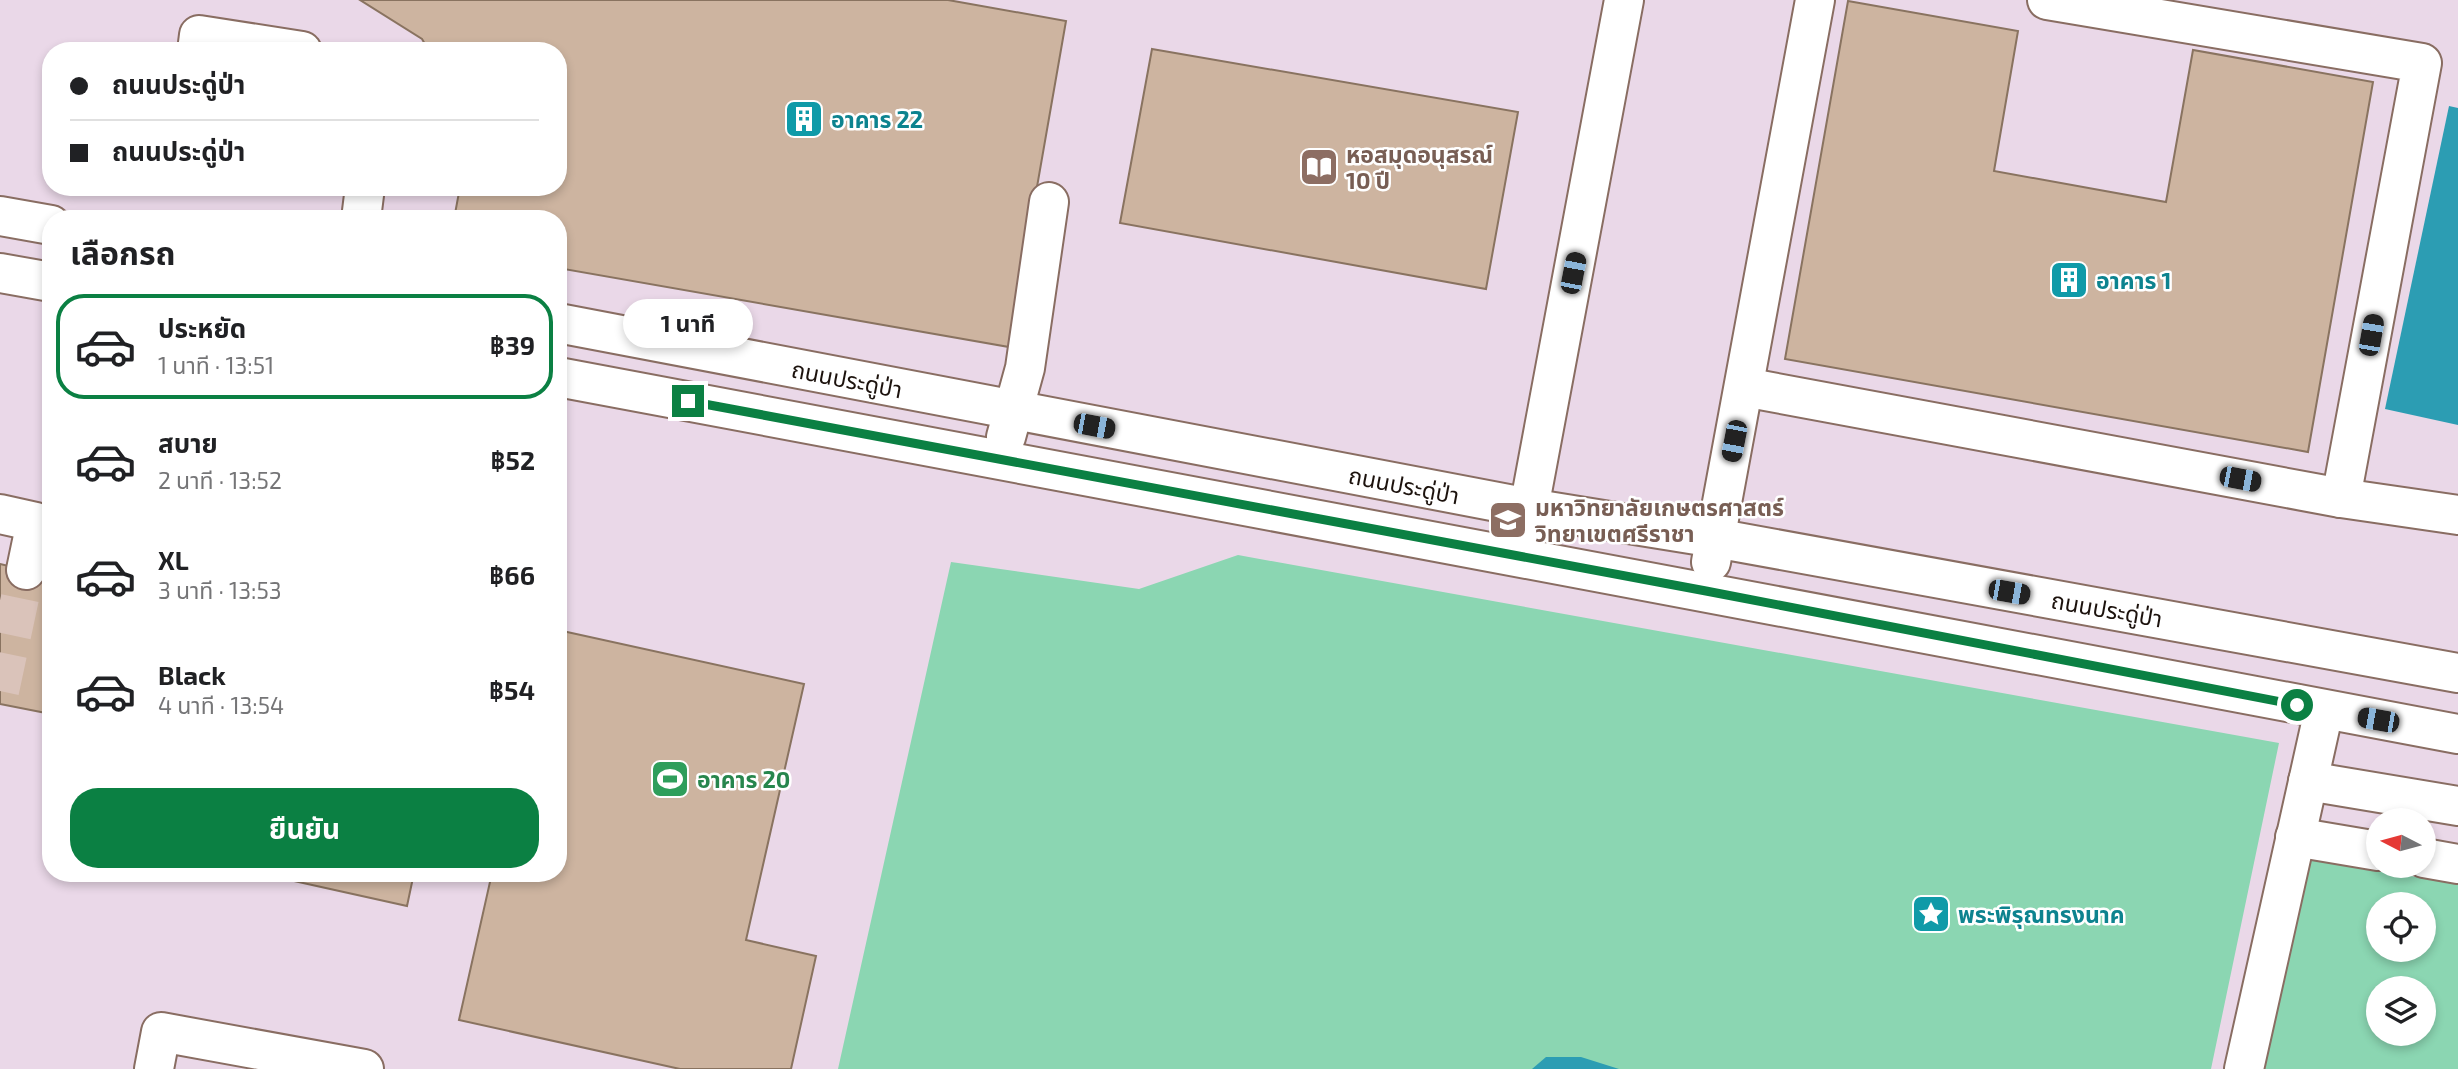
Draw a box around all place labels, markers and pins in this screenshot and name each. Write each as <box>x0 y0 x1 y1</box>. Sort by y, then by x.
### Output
building icon: อาคาร 22 <box>783 98 825 140</box>
place label: อาคาร 22 <box>831 105 923 133</box>
place label: หอสมุดอนุสรณ์ 10 ปี <box>1346 140 1493 194</box>
library icon: หอสมุดอนุสรณ์ 10 ปี <box>1298 146 1340 188</box>
building icon: อาคาร 1 <box>2048 259 2090 301</box>
place label: อาคาร 1 <box>2096 266 2171 294</box>
place label: มหาวิทยาลัยเกษตรศาสตร์ วิทยาเขตศรีราชา <box>1534 493 1784 547</box>
school or university icon: มหาวิทยาลัยเกษตรศาสตร์ วิทยาเขตศรีราชา <box>1487 499 1529 541</box>
sports icon: อาคาร 20 <box>649 758 691 800</box>
place label: อาคาร 20 <box>697 765 790 793</box>
place icon: พระพิรุณทรงนาค <box>1910 893 1952 935</box>
place label: พระพิรุณทรงนาค <box>1958 900 2125 929</box>

